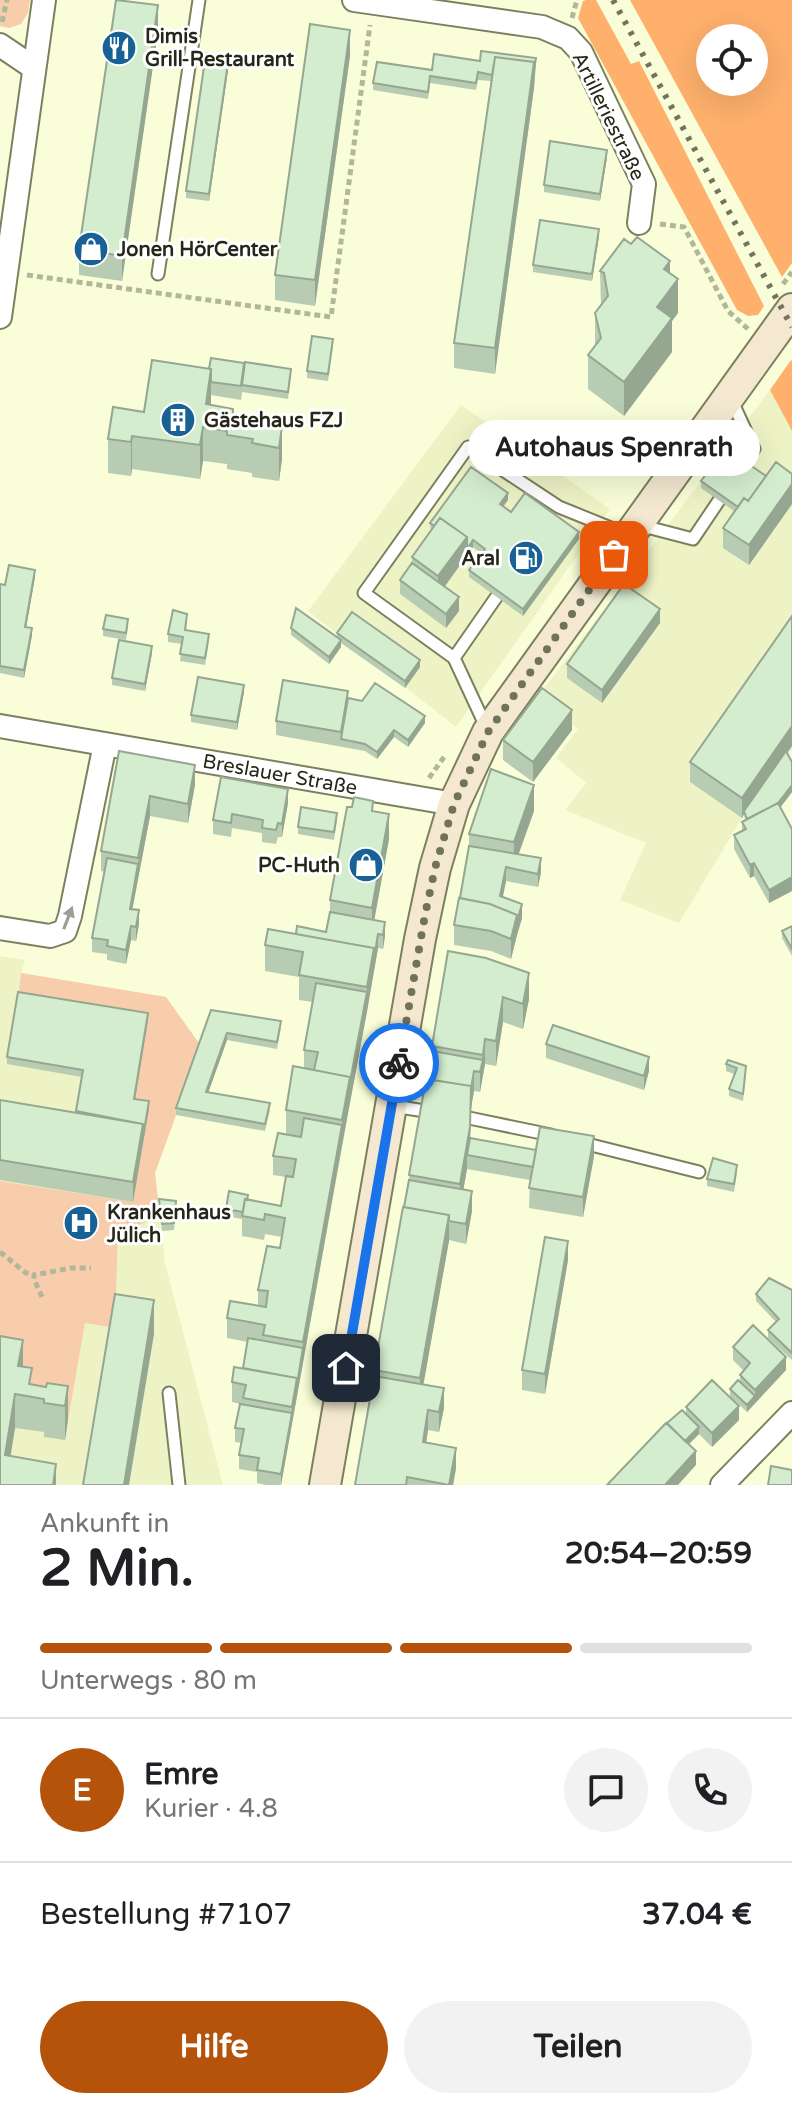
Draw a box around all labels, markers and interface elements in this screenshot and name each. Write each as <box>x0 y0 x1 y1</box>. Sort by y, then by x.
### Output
map controls <box>696 24 768 96</box>
button: locate <box>696 24 768 96</box>
place label: Dimis Grill-Restaurant <box>145 25 295 72</box>
restaurant icon: Dimis Grill-Restaurant <box>100 29 138 67</box>
street label: Artilleriestraße <box>567 48 650 185</box>
shop icon: Jonen HörCenter <box>72 230 110 268</box>
place label: Jonen HörCenter <box>116 238 278 262</box>
building icon: Gästehaus FZJ <box>159 401 197 439</box>
place label: Gästehaus FZJ <box>204 409 343 433</box>
callout: Autohaus Spenrath <box>468 419 760 475</box>
text: Autohaus Spenrath <box>495 432 733 463</box>
pin <box>580 521 648 589</box>
icon: bag <box>592 533 636 577</box>
fuel station icon: Aral <box>507 539 545 577</box>
place label: Aral <box>461 547 500 571</box>
street label: Breslauer Straße <box>201 750 359 800</box>
shop icon: PC-Huth <box>347 846 385 884</box>
place label: PC-Huth <box>258 854 340 878</box>
one-way arrow <box>62 906 74 930</box>
courier <box>359 1023 439 1103</box>
icon: bike <box>377 1041 421 1085</box>
place label: Krankenhaus Jülich <box>106 1201 231 1248</box>
hospital icon: Krankenhaus Jülich <box>62 1204 100 1242</box>
pin <box>312 1334 380 1402</box>
icon: home <box>324 1346 368 1390</box>
text: Ankunft in <box>40 1508 169 1539</box>
text: 20:54–20:59 <box>565 1535 752 1572</box>
text: 2 Min. <box>40 1537 194 1600</box>
text: Unterwegs · 80 m <box>40 1665 257 1696</box>
button: chat <box>564 1748 648 1832</box>
button: phone <box>668 1748 752 1832</box>
text: Emre <box>144 1756 219 1793</box>
text: E <box>72 1772 92 1809</box>
text: Kurier · 4.8 <box>144 1793 278 1824</box>
text: Bestellung #7107 <box>40 1896 292 1933</box>
text: 37.04 € <box>642 1896 752 1933</box>
button: Hilfe <box>40 2001 388 2093</box>
button: Teilen <box>404 2001 752 2093</box>

